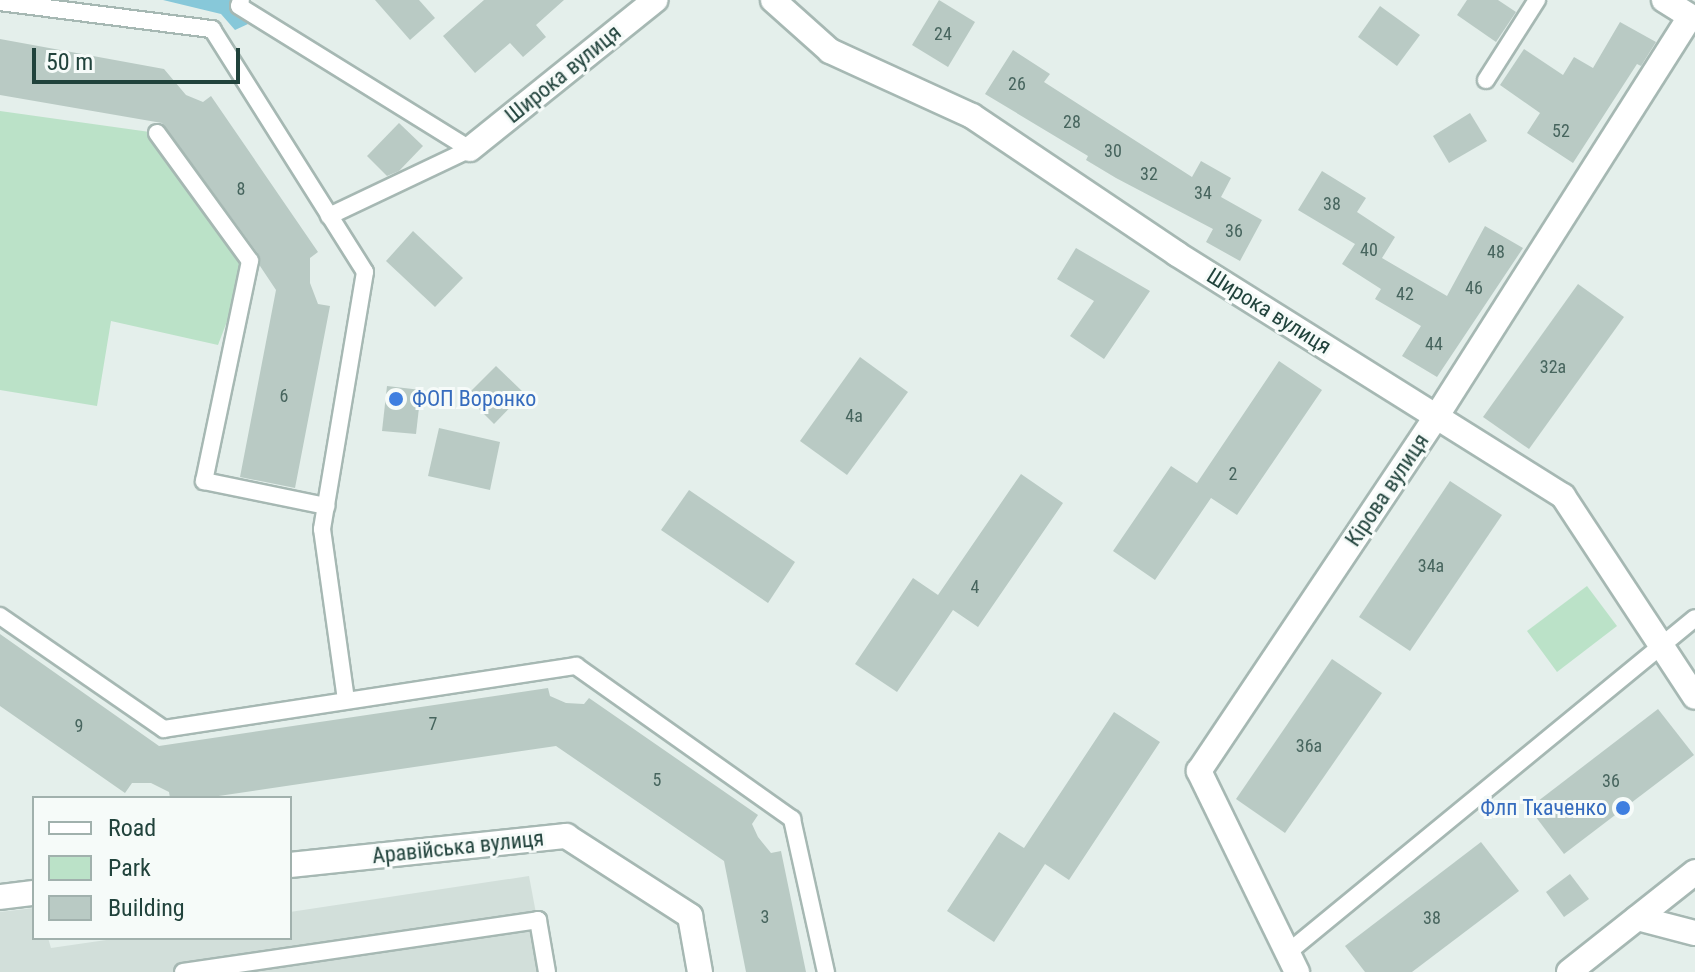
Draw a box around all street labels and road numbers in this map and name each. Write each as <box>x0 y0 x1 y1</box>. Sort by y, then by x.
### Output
street label: Широка вулиця <box>500 19 626 129</box>
street label: Широка вулиця <box>1202 262 1336 360</box>
street label: Кірова вулиця <box>1340 429 1434 551</box>
street label: Аравійська вулиця <box>371 825 545 869</box>

